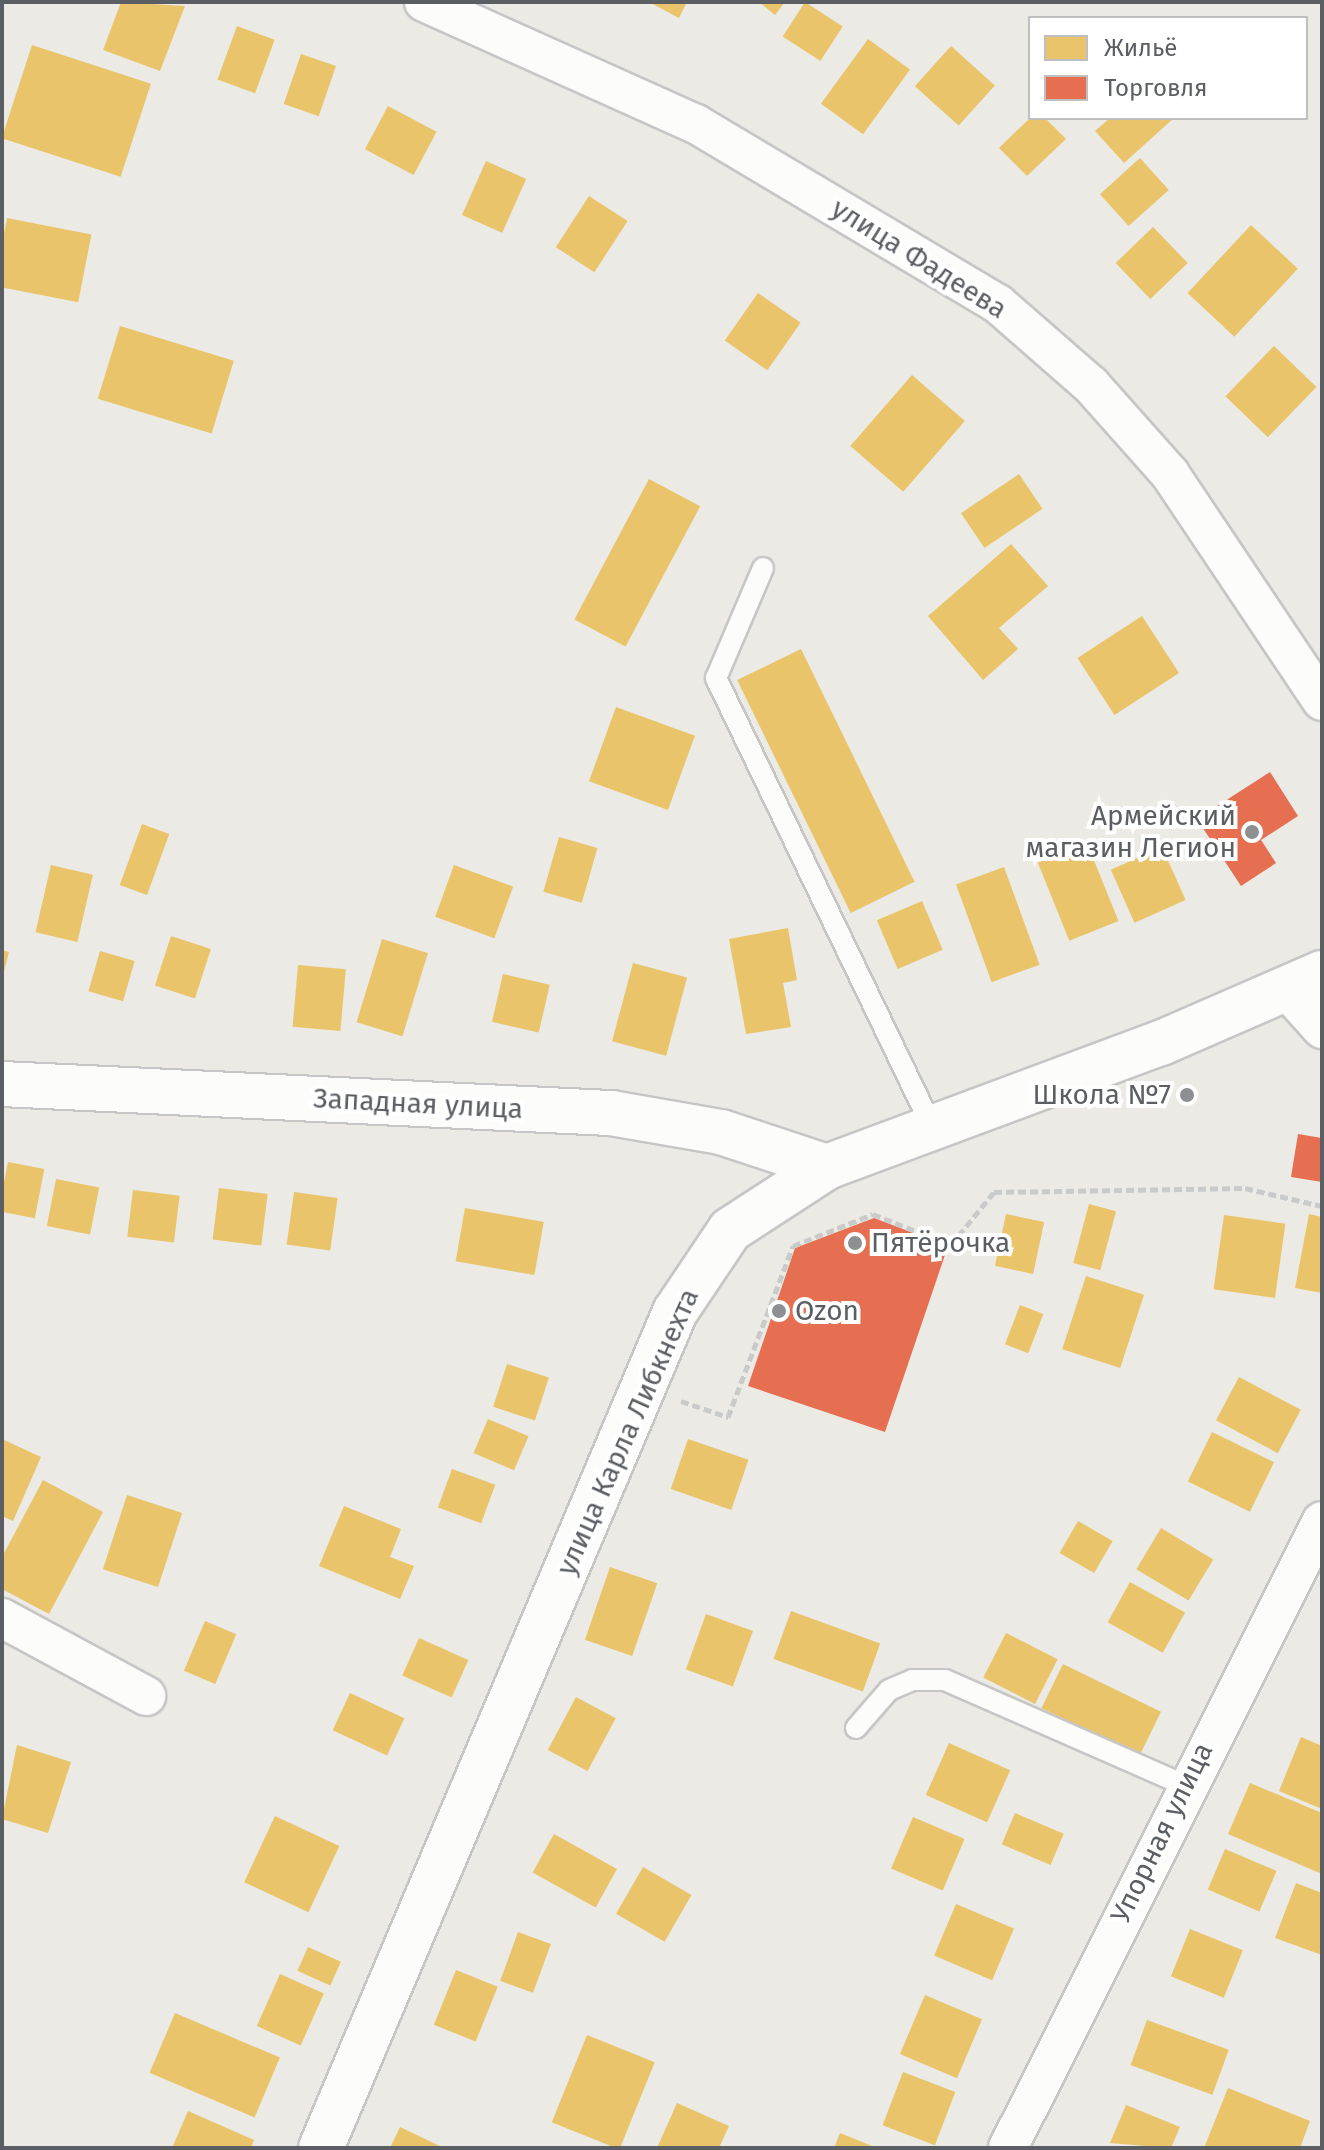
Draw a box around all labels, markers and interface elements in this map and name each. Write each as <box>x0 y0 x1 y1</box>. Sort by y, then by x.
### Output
legend <box>1028 16 1308 120</box>
text: Жильё <box>1104 34 1177 62</box>
text: Торговля <box>1104 74 1207 102</box>
street label: улица Фадеева <box>825 192 1013 326</box>
place label: Армейский магазин Легион <box>1026 799 1236 865</box>
marker: Армейский магазин Легион <box>1243 823 1261 841</box>
place label: Школа №7 <box>1032 1078 1171 1112</box>
street label: Западная улица <box>312 1082 524 1126</box>
marker: Школа №7 <box>1178 1086 1196 1104</box>
place label: Пятёрочка <box>871 1226 1010 1260</box>
marker: Пятёрочка <box>846 1234 864 1252</box>
street label: улица Карла Либкнехта <box>550 1284 706 1580</box>
place label: Ozon <box>795 1294 859 1328</box>
marker: Ozon <box>770 1302 788 1320</box>
street label: Упорная улица <box>1104 1737 1220 1929</box>

